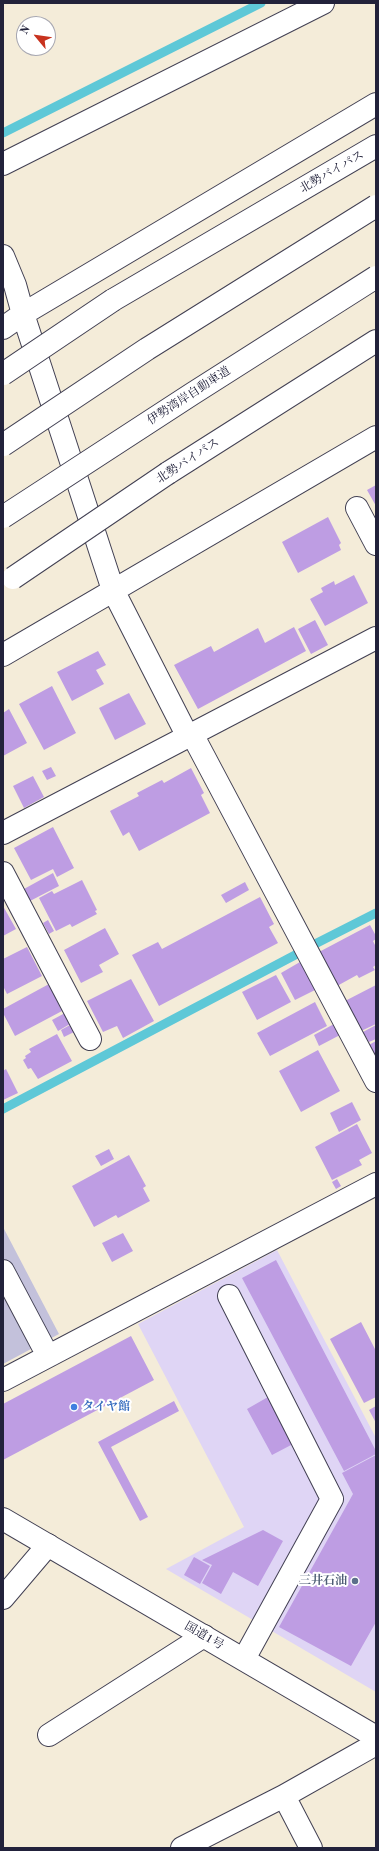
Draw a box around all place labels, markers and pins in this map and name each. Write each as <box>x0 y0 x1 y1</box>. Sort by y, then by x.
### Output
place label: タイヤ館 <box>82 1400 130 1414</box>
marker: タイヤ館 <box>69 1402 79 1412</box>
place label: 三井石油 <box>299 1574 347 1588</box>
marker: 三井石油 <box>350 1576 360 1586</box>

